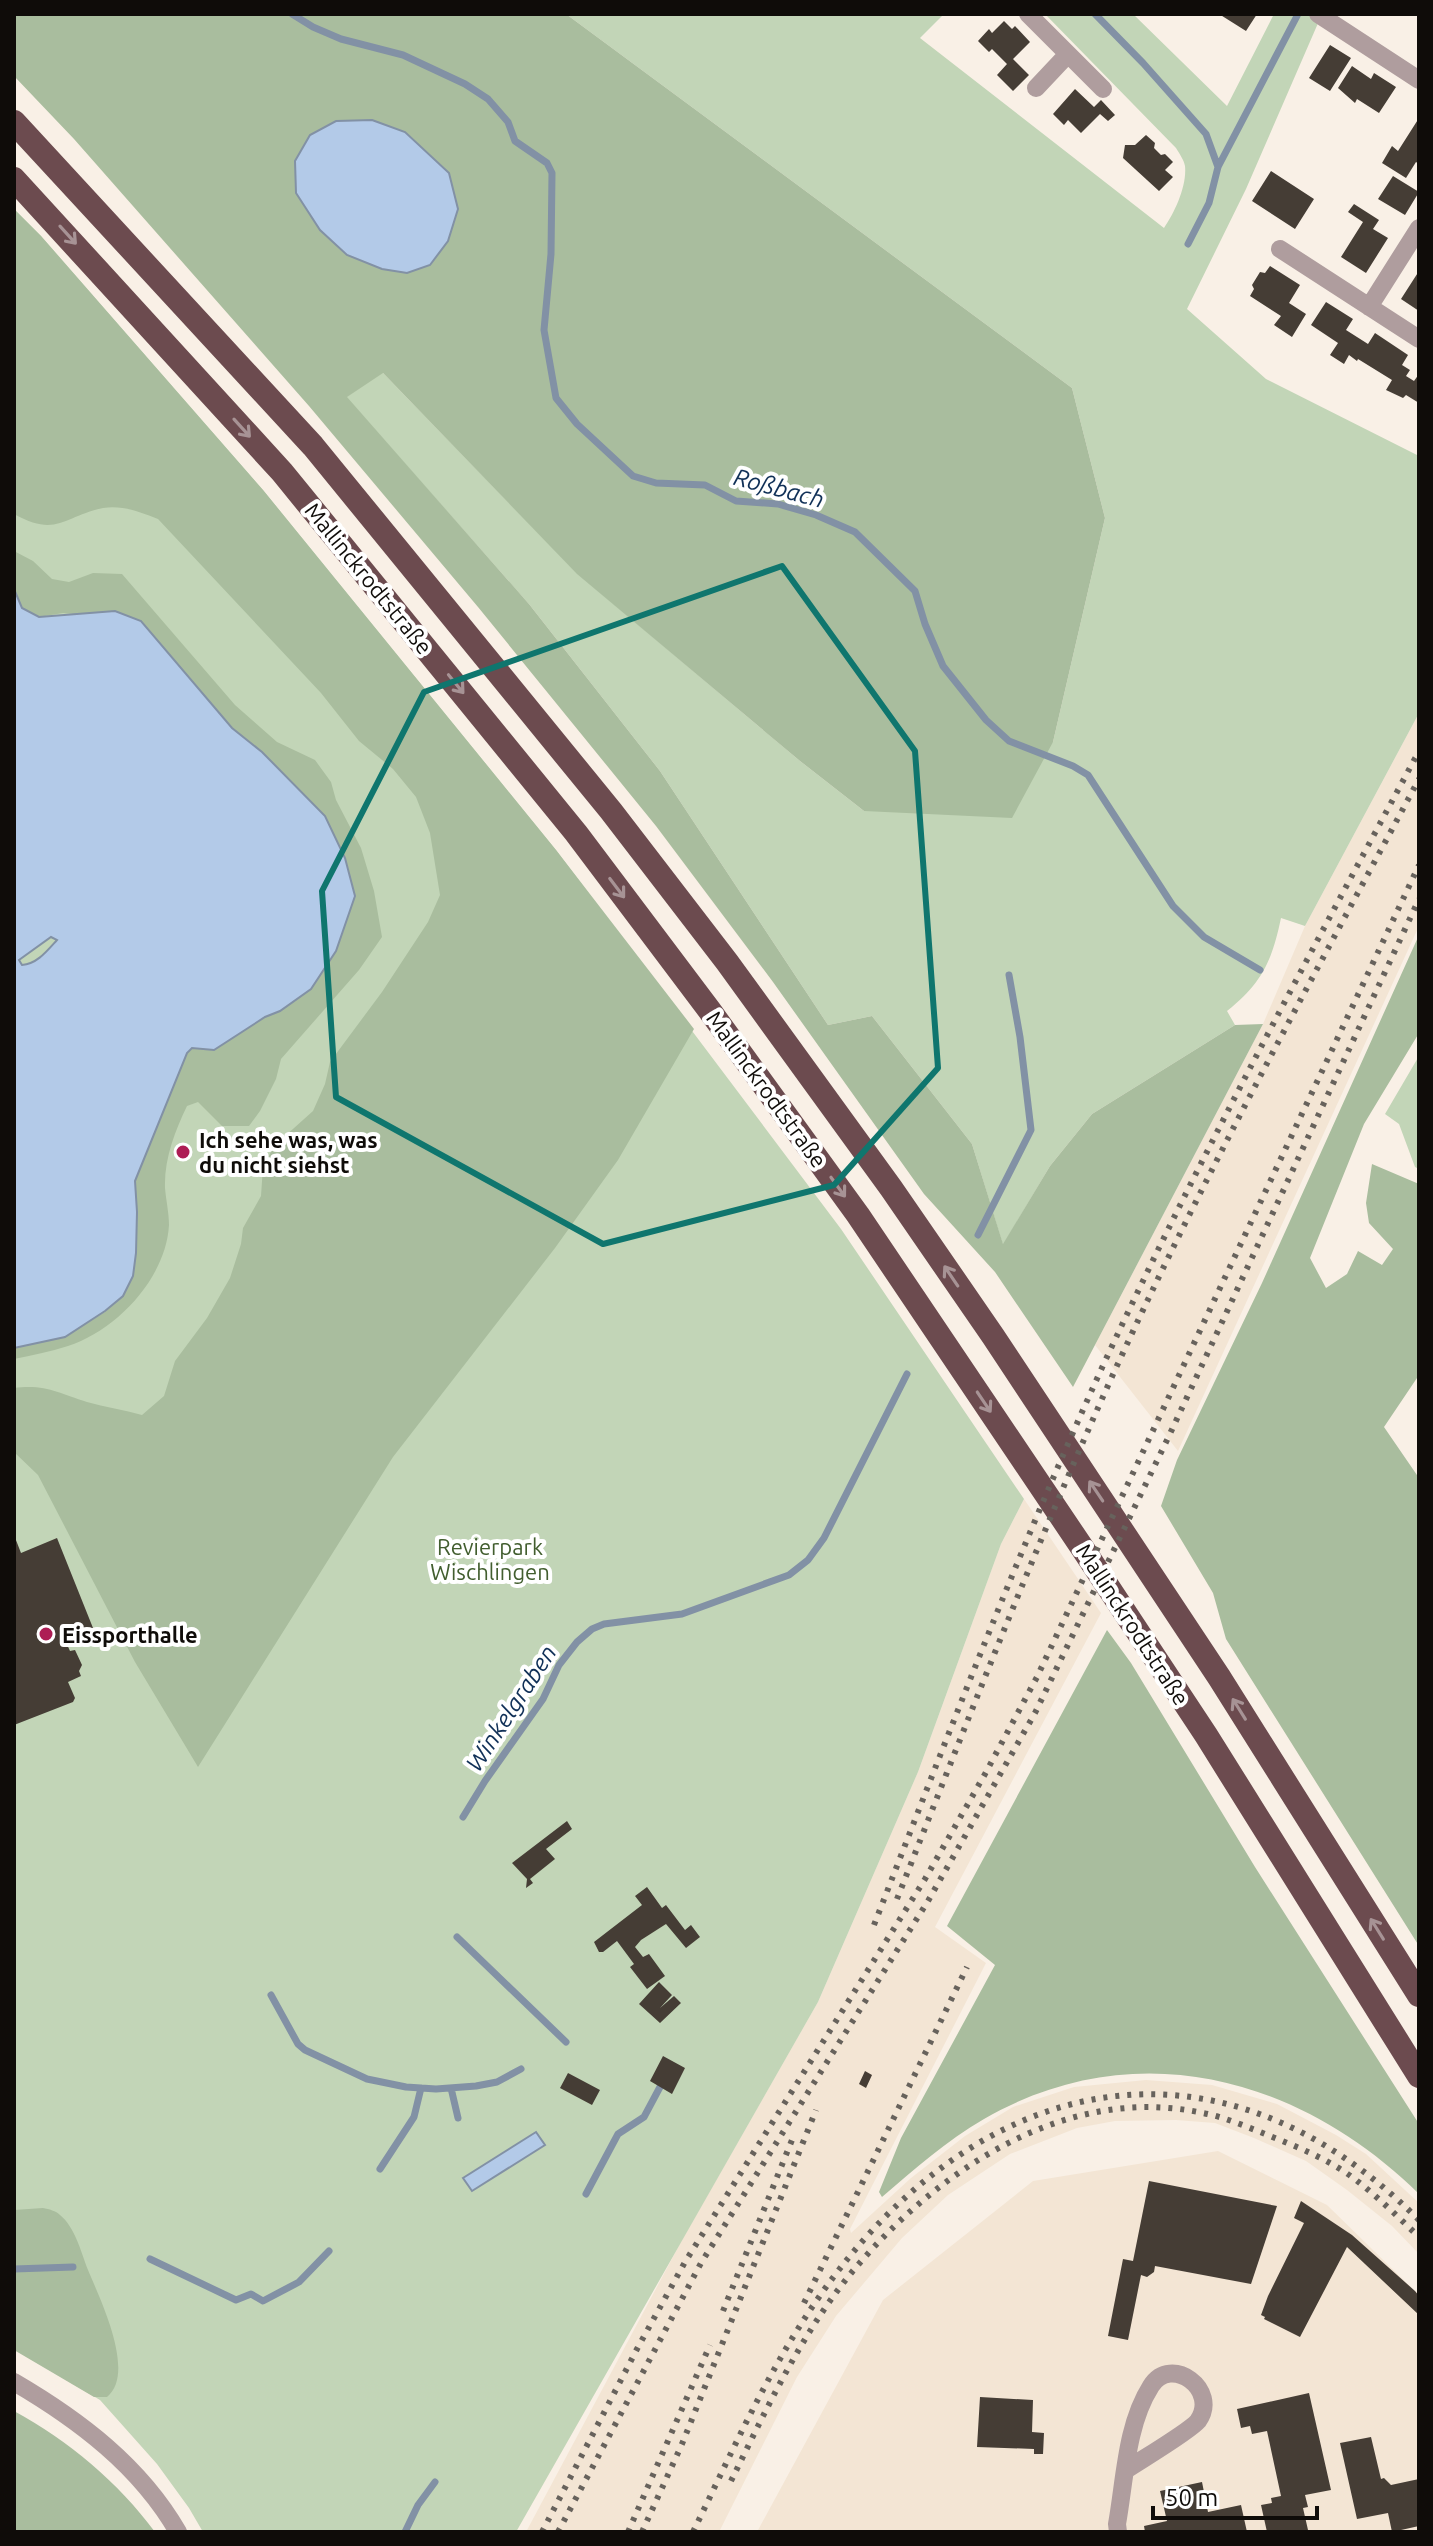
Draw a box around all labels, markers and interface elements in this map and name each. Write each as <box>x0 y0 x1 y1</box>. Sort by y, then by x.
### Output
one-way arrow <box>59 225 77 245</box>
one-way arrow <box>233 418 251 438</box>
water label: Roßbach <box>731 463 827 513</box>
street label: Mallinckrodtstraße <box>300 497 438 659</box>
one-way arrow <box>447 673 465 694</box>
one-way arrow <box>609 876 626 898</box>
street label: Mallinckrodtstraße <box>702 1006 832 1172</box>
place label: Ich sehe was, was du nicht siehst <box>199 1127 378 1177</box>
marker: Ich sehe was, was du nicht siehst <box>174 1143 192 1161</box>
one-way arrow <box>830 1176 846 1198</box>
one-way arrow <box>943 1265 959 1287</box>
one-way arrow <box>976 1390 992 1413</box>
one-way arrow <box>1088 1481 1105 1503</box>
park label: Revierpark Wischlingen <box>430 1534 550 1584</box>
street label: Mallinckrodtstraße <box>1072 1539 1194 1709</box>
place label: Eissporthalle <box>62 1622 198 1647</box>
marker: Eissporthalle <box>37 1625 55 1643</box>
water label: Winkelgraben <box>460 1640 562 1776</box>
one-way arrow <box>1230 1698 1246 1721</box>
one-way arrow <box>1369 1918 1385 1941</box>
scale bar <box>1153 2470 1317 2520</box>
text: 50 m <box>1165 2484 1218 2511</box>

